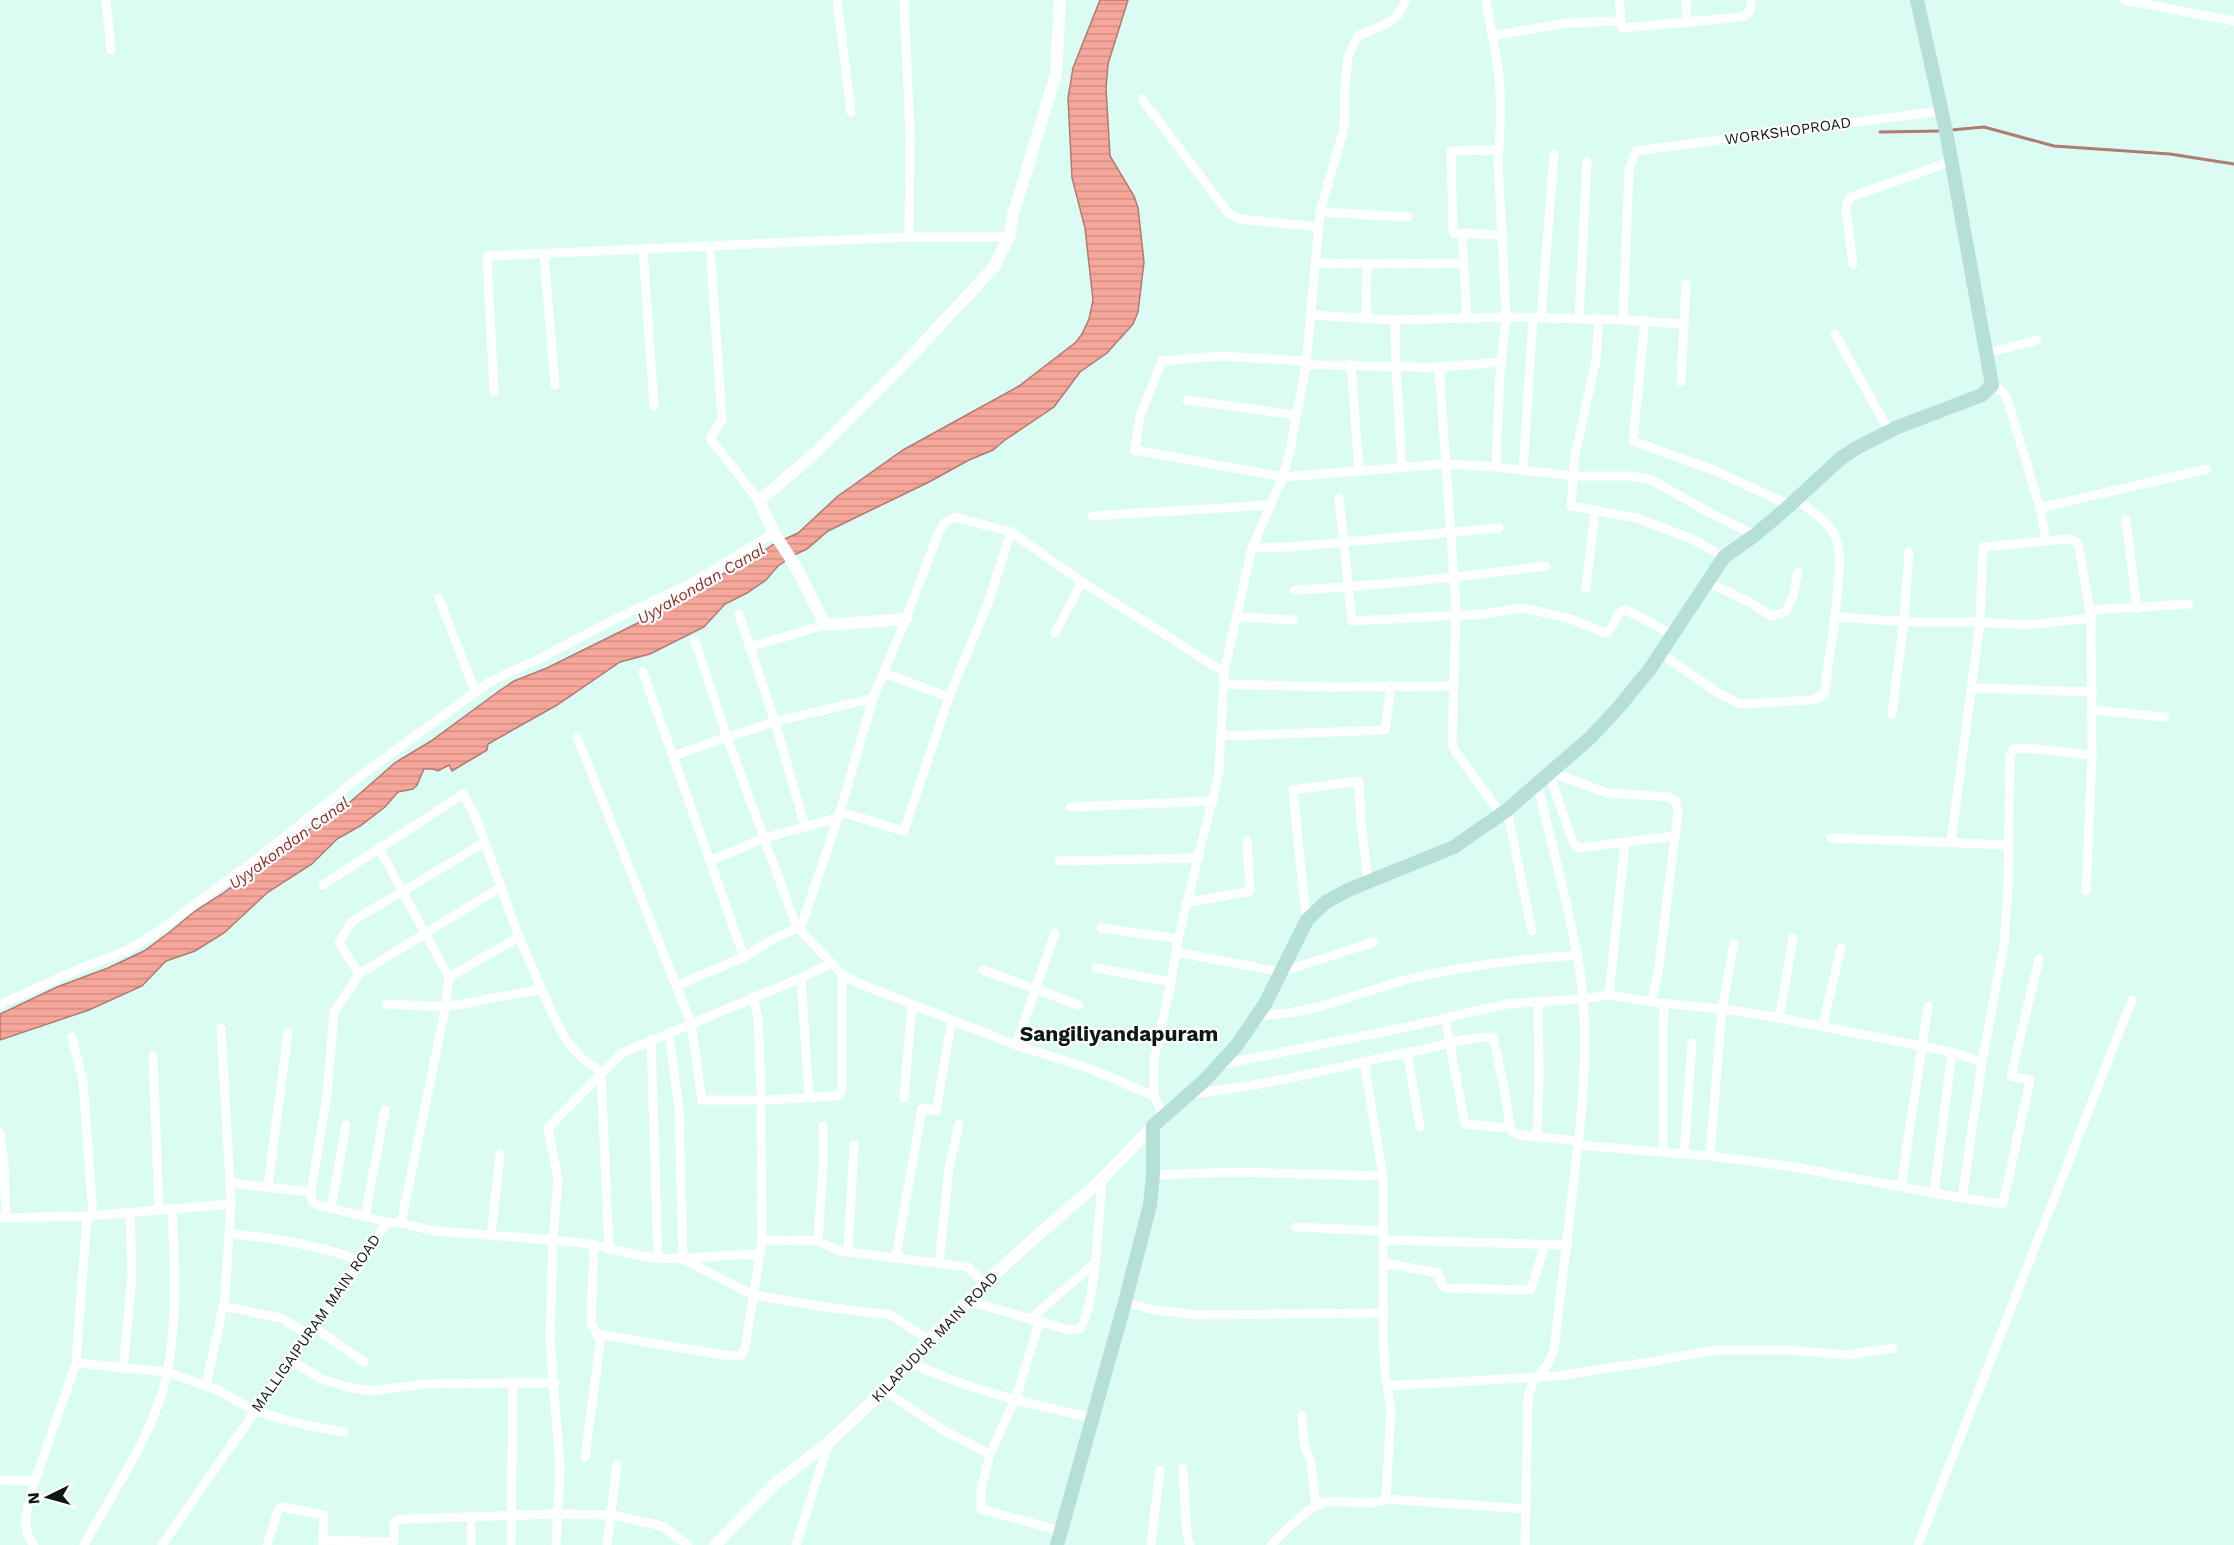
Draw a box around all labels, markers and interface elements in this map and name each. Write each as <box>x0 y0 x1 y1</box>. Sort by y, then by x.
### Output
street label: WORKSHOPROAD <box>1724 113 1852 149</box>
water label: Uyyakondan Canal <box>634 540 768 628</box>
water label: Uyyakondan Canal <box>225 793 353 893</box>
district label: Sangiliyandapuram <box>1020 1021 1218 1046</box>
street label: MALLIGAIPURAM MAIN ROAD <box>248 1231 384 1415</box>
street label: KILAPUDUR MAIN ROAD <box>868 1268 1002 1406</box>
north arrow <box>18 1467 78 1527</box>
text: N <box>24 1492 44 1505</box>

